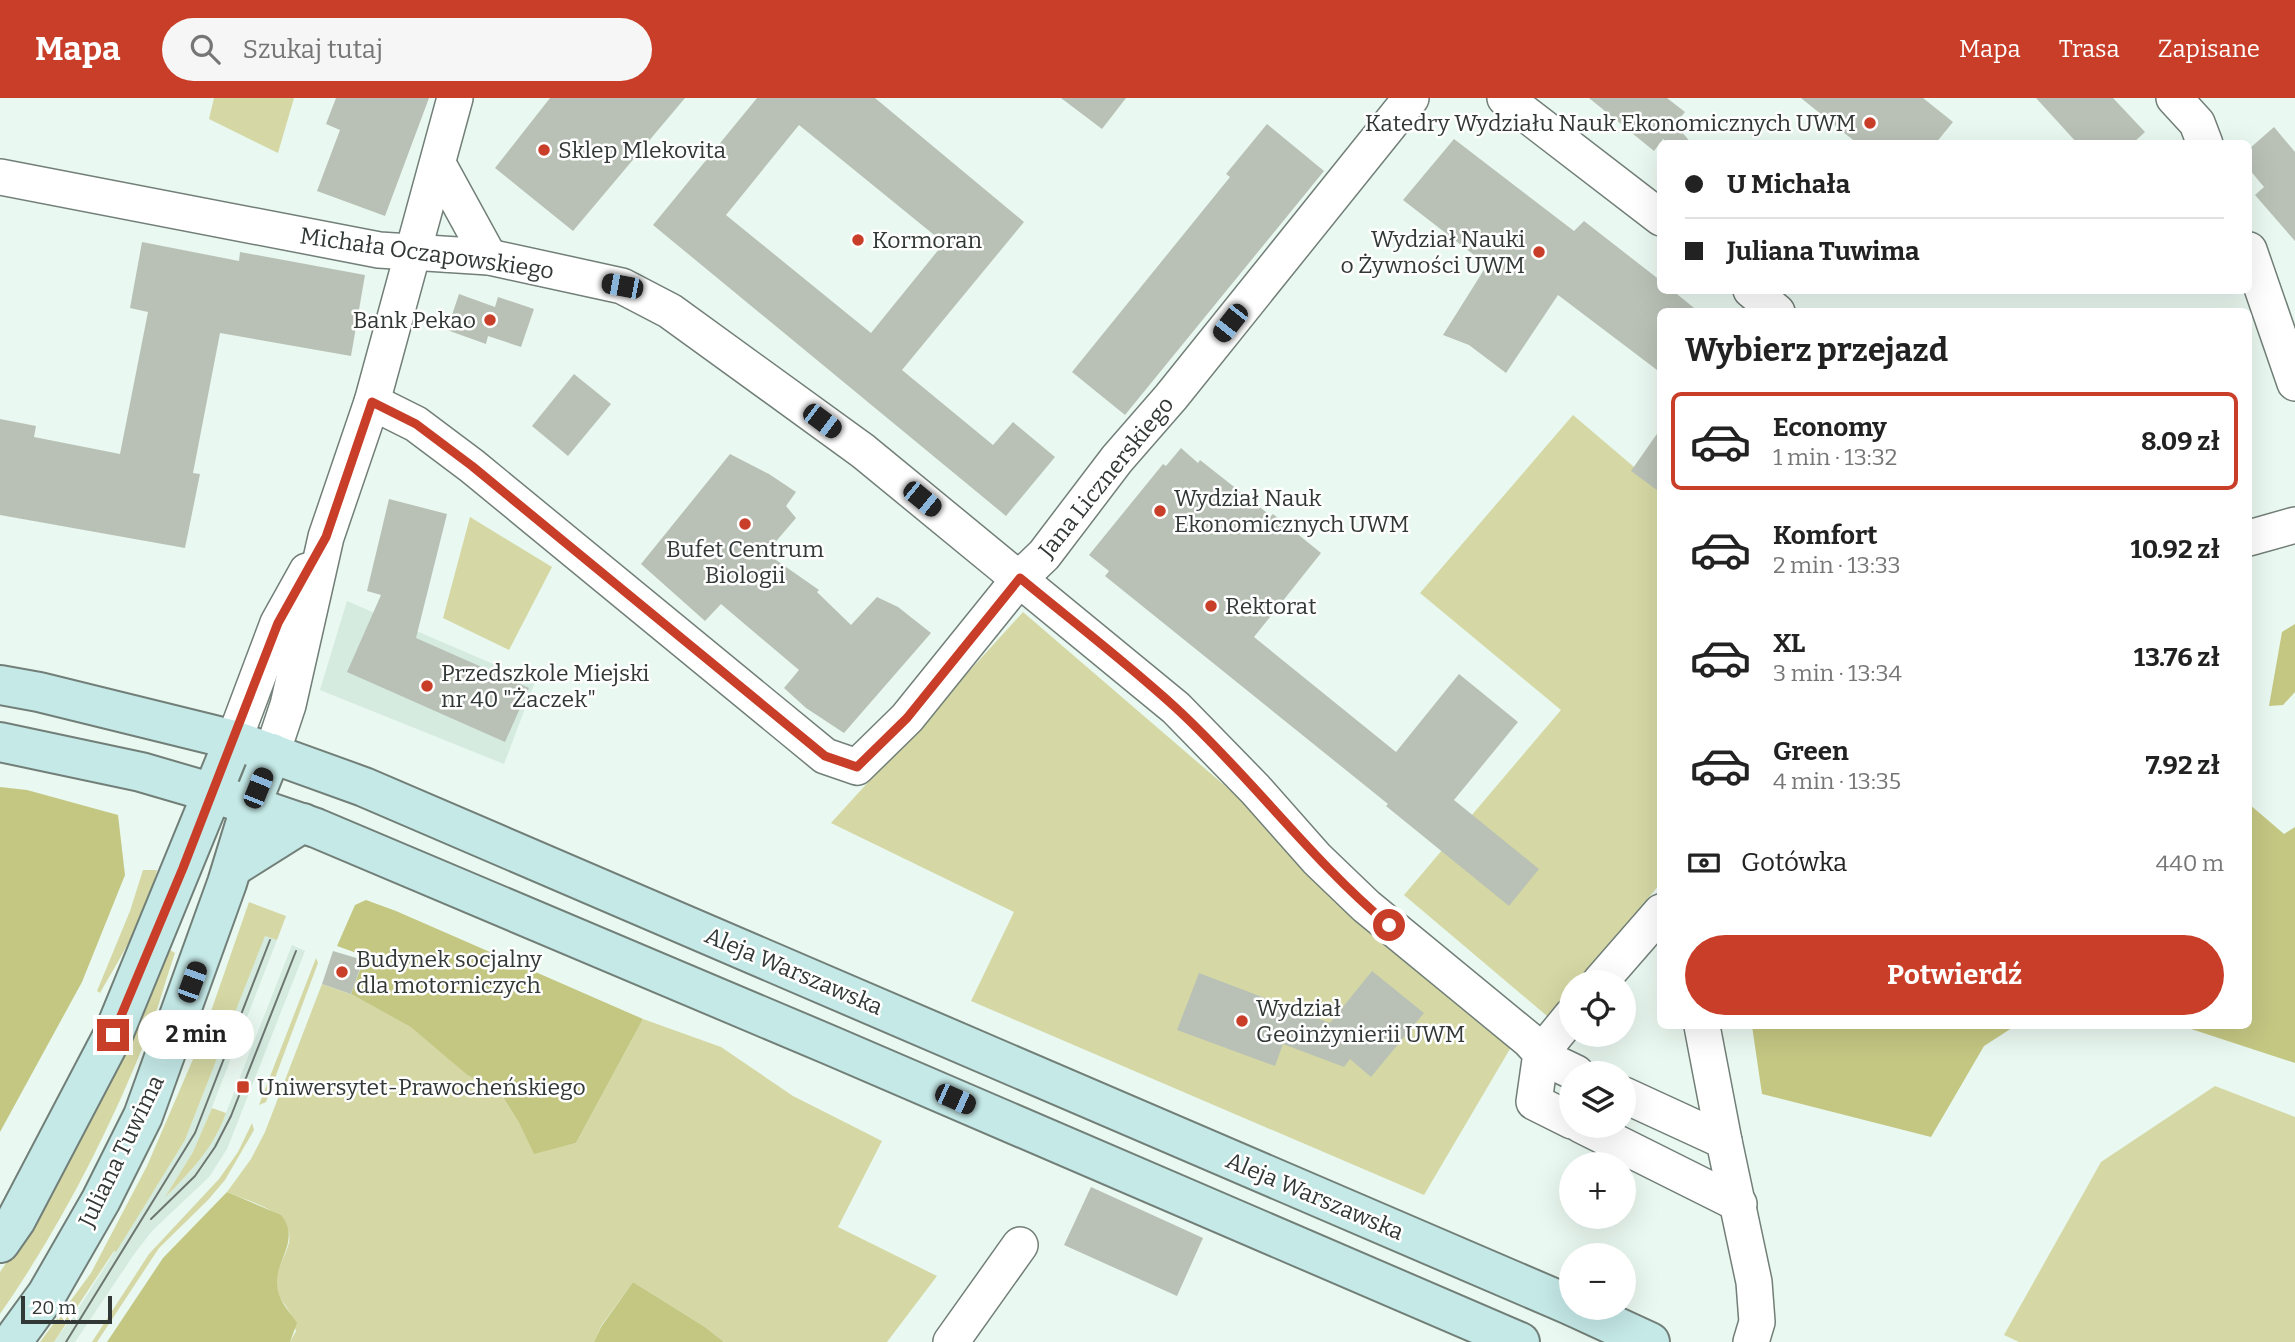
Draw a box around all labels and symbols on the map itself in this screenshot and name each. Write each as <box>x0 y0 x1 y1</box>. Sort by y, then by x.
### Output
place label: Katedry Wydziału Nauk Ekonomicznych UWM <box>1365 109 1856 137</box>
marker: Katedry Wydziału Nauk Ekonomicznych UWM <box>1862 115 1878 131</box>
place label: Sklep Mlekovita <box>558 136 727 164</box>
marker: Sklep Mlekovita <box>536 142 552 158</box>
street label: Michała Oczapowskiego <box>298 221 556 285</box>
place label: Wydział Nauki o Żywności UWM <box>1341 225 1525 279</box>
place label: Kormoran <box>872 226 983 254</box>
marker: Kormoran <box>850 232 866 248</box>
marker: Wydział Nauki o Żywności UWM <box>1531 244 1547 260</box>
car <box>600 272 645 300</box>
car <box>1209 300 1252 346</box>
place label: Bank Pekao <box>353 306 476 334</box>
marker: Bank Pekao <box>482 312 498 328</box>
street label: Jana Licznerskiego <box>1032 391 1180 564</box>
car <box>799 400 846 442</box>
car <box>900 478 945 520</box>
place label: Wydział Nauk Ekonomicznych UWM <box>1174 484 1409 538</box>
marker: Wydział Nauk Ekonomicznych UWM <box>1152 503 1168 519</box>
marker: Bufet Centrum Biologii <box>737 516 753 532</box>
place label: Bufet Centrum Biologii <box>666 535 824 589</box>
place label: Rektorat <box>1225 592 1316 620</box>
marker: Rektorat <box>1203 598 1219 614</box>
place label: Przedszkole Miejski nr 40 "Żaczek" <box>441 659 650 713</box>
marker: Przedszkole Miejski nr 40 "Żaczek" <box>419 678 435 694</box>
car <box>241 765 276 811</box>
route start <box>1373 909 1405 941</box>
street label: Aleja Warszawska <box>701 921 887 1021</box>
place label: Budynek socjalny dla motorniczych <box>356 945 543 999</box>
car <box>175 959 210 1005</box>
marker: Budynek socjalny dla motorniczych <box>334 964 350 980</box>
place label: Wydział Geoinżynierii UWM <box>1256 994 1465 1048</box>
callout: 2 min <box>138 1010 253 1060</box>
marker: Wydział Geoinżynierii UWM <box>1234 1013 1250 1029</box>
route end <box>97 1019 129 1051</box>
street label: Juliana Tuwima <box>72 1070 170 1232</box>
place label: Uniwersytet-Prawocheńskiego <box>257 1073 586 1101</box>
marker: Uniwersytet-Prawocheńskiego <box>235 1079 251 1095</box>
car <box>932 1081 979 1117</box>
street label: Aleja Warszawska <box>1222 1146 1408 1246</box>
scale bar <box>21 1293 112 1325</box>

